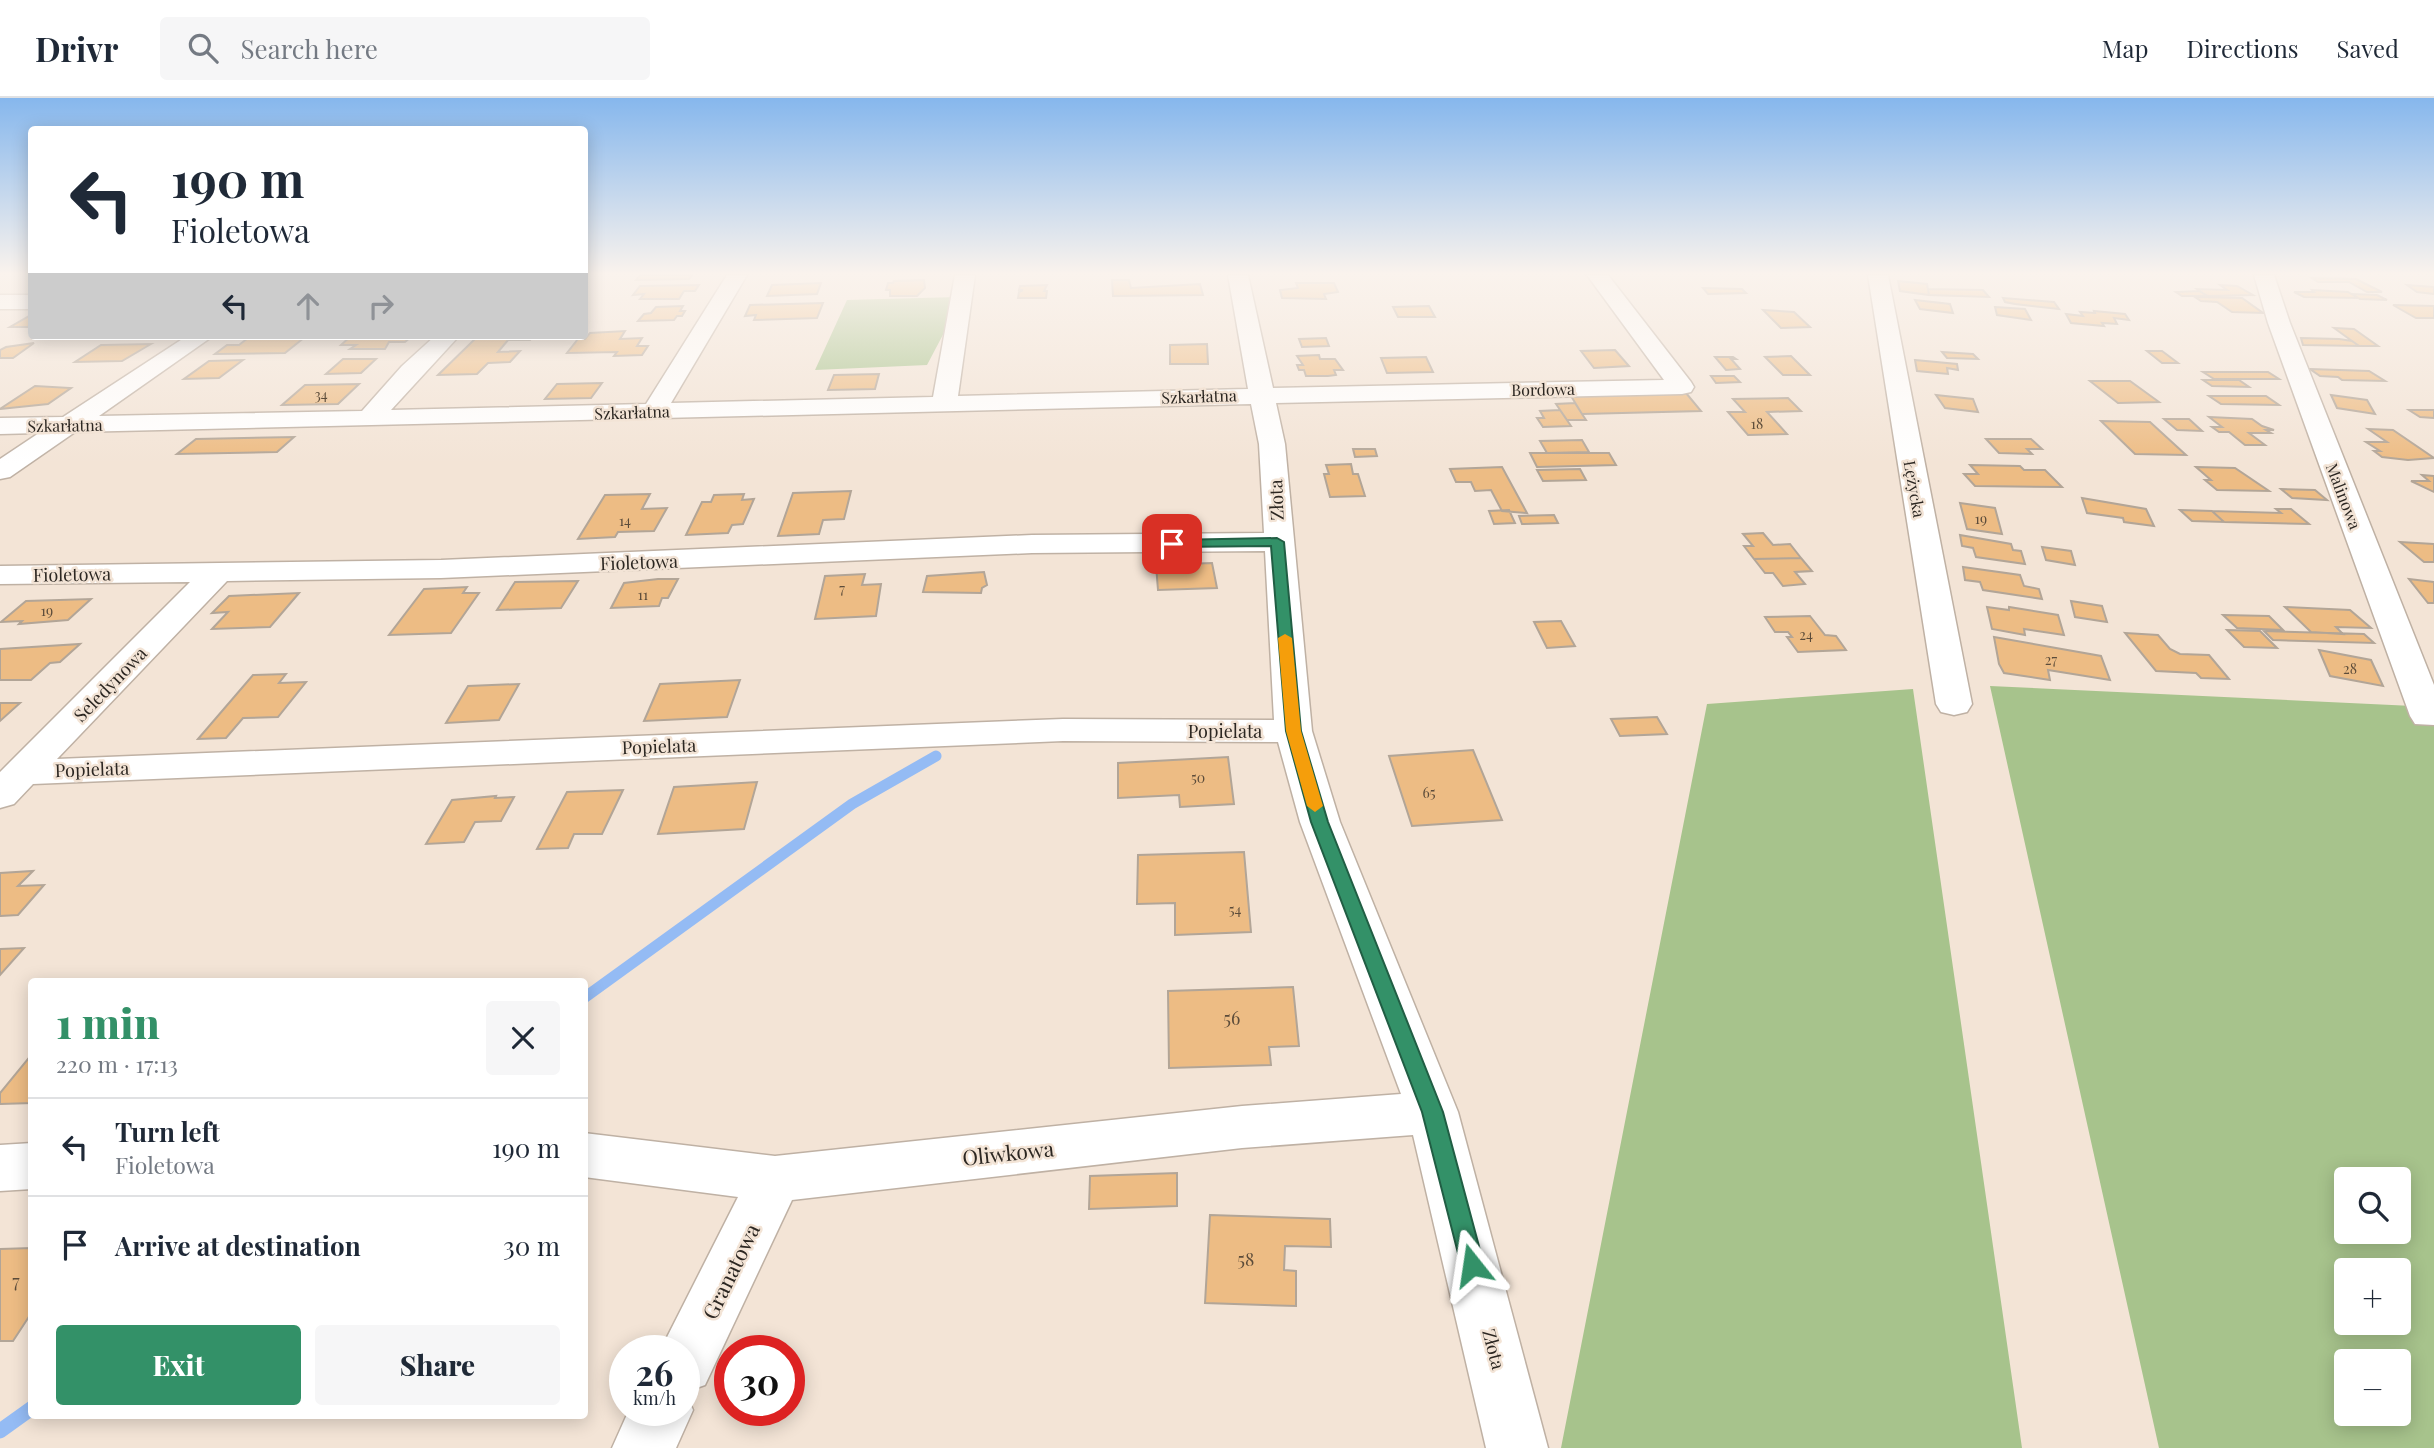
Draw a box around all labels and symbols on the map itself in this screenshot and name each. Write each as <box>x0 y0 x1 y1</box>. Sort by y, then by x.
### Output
street label: Bordowa <box>1511 378 1575 400</box>
street label: Szkarłatna <box>1161 384 1237 408</box>
house number: 34 <box>314 385 328 404</box>
street label: Szkarłatna <box>594 400 670 424</box>
street label: Szkarłatna <box>27 414 103 436</box>
house number: 18 <box>1751 414 1763 433</box>
street label: Łężycka <box>1900 459 1930 519</box>
street label: Malinowa <box>2322 460 2366 532</box>
street label: Złota <box>1263 479 1289 521</box>
house number: 19 <box>1975 509 1987 528</box>
house number: 14 <box>619 511 631 530</box>
pin <box>1142 514 1202 574</box>
street label: Fioletowa <box>600 549 678 575</box>
street label: Fioletowa <box>33 561 111 587</box>
house number: 7 <box>839 579 845 598</box>
house number: 11 <box>638 585 648 604</box>
house number: 19 <box>41 601 53 620</box>
house number: 24 <box>1799 625 1813 644</box>
street label: Seledynowa <box>68 641 152 727</box>
house number: 27 <box>2045 650 2058 669</box>
house number: 28 <box>2343 659 2357 678</box>
street label: Popielata <box>1188 719 1262 743</box>
street label: Popielata <box>621 733 697 759</box>
street label: Popielata <box>54 756 130 782</box>
house number: 50 <box>1191 768 1205 787</box>
house number: 65 <box>1422 783 1436 802</box>
house number: 54 <box>1229 900 1241 919</box>
house number: 56 <box>1224 1006 1240 1030</box>
street label: Oliwkowa <box>961 1133 1056 1171</box>
street label: Granatowa <box>695 1218 765 1323</box>
position arrow <box>1435 1228 1509 1302</box>
house number: 58 <box>1238 1247 1254 1271</box>
house number: 7 <box>12 1269 20 1293</box>
street label: Złota <box>1477 1326 1511 1372</box>
speed limit sign: 30 <box>714 1335 805 1426</box>

